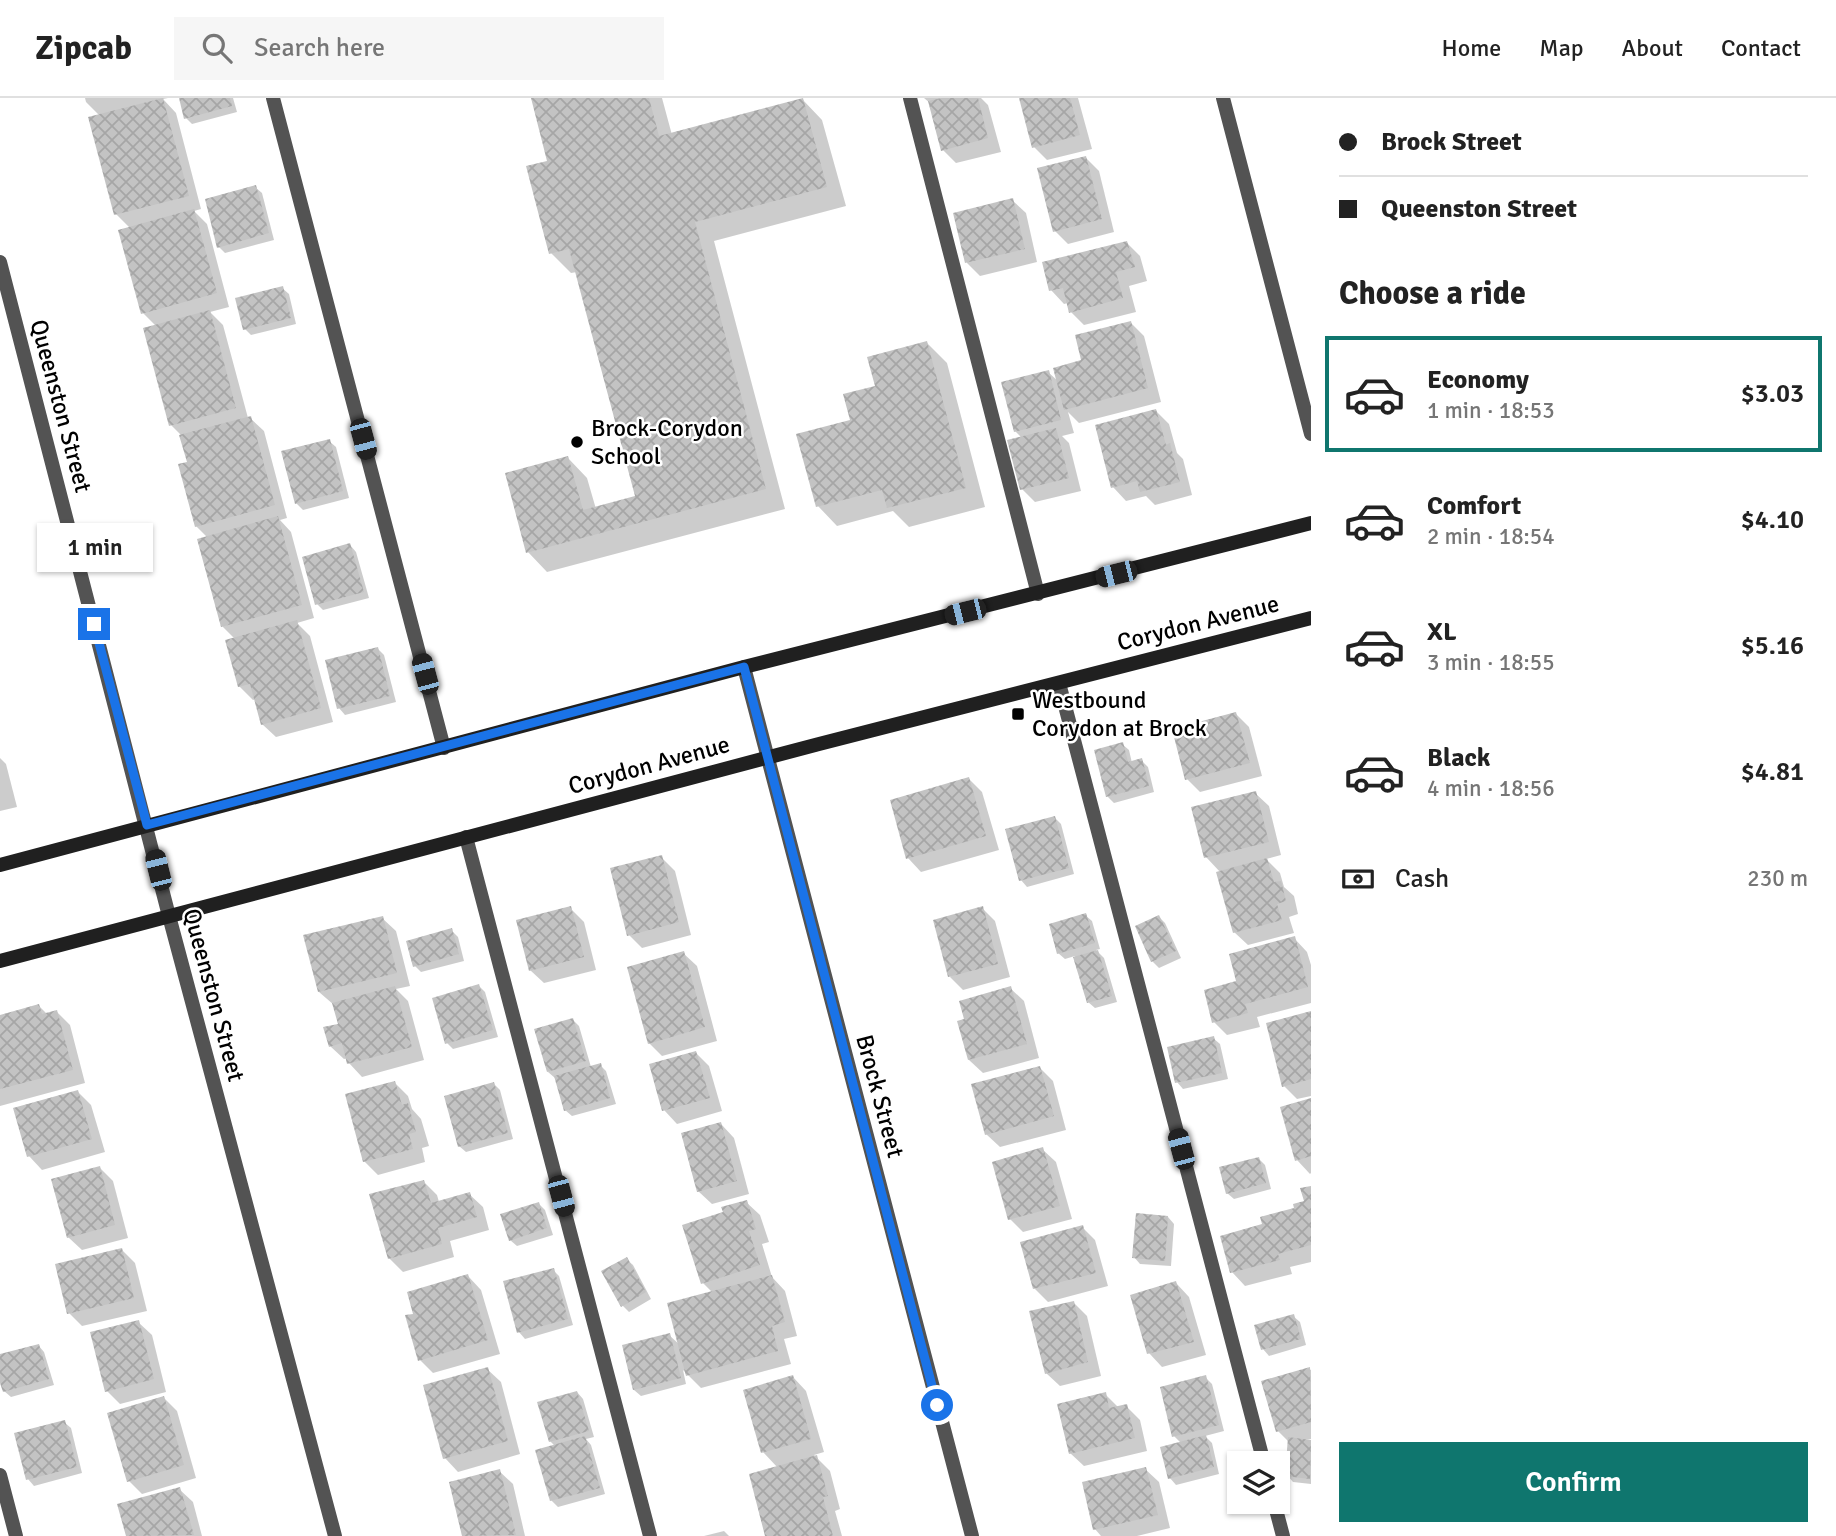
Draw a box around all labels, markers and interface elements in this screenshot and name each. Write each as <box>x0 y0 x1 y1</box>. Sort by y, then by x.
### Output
search box <box>174 17 664 80</box>
text: Zipcab <box>35 28 132 69</box>
icon: search <box>198 29 236 67</box>
text: Search here <box>254 32 385 64</box>
text: Home <box>1441 33 1501 63</box>
text: Map <box>1539 33 1584 63</box>
text: About <box>1622 33 1683 63</box>
text: Contact <box>1721 33 1801 63</box>
text: Brock Street <box>1381 126 1522 158</box>
text: Queenston Street <box>1381 193 1577 225</box>
text: Choose a ride <box>1339 274 1526 313</box>
street label: Queenston Street <box>23 316 99 496</box>
icon: car <box>1343 363 1406 426</box>
text: Economy <box>1427 364 1529 396</box>
text: $3.03 <box>1741 378 1804 410</box>
text: 1 min · 18:53 <box>1427 396 1555 425</box>
place label: Brock-Corydon School <box>591 413 743 471</box>
car <box>348 416 379 462</box>
marker: Brock-Corydon School <box>569 434 585 450</box>
icon: car <box>1343 489 1406 552</box>
text: Comfort <box>1427 490 1521 522</box>
text: $4.10 <box>1741 504 1804 536</box>
callout: 1 min <box>36 522 152 572</box>
text: 2 min · 18:54 <box>1427 522 1555 551</box>
text: 1 min <box>67 533 123 562</box>
car <box>1094 559 1139 589</box>
street label: Corydon Avenue <box>1114 588 1282 658</box>
car <box>943 597 988 627</box>
route end <box>78 608 110 640</box>
icon: car <box>1343 615 1406 678</box>
text: XL <box>1427 616 1457 648</box>
text: $5.16 <box>1741 630 1804 662</box>
text: 3 min · 18:55 <box>1427 648 1555 677</box>
car <box>410 651 441 697</box>
place label: Westbound Corydon at Brock <box>1032 685 1207 743</box>
marker: Westbound Corydon at Brock <box>1010 706 1026 722</box>
street label: Corydon Avenue <box>565 729 733 801</box>
icon: car <box>1343 741 1406 804</box>
text: Black <box>1427 742 1490 774</box>
text: $4.81 <box>1741 756 1804 788</box>
text: 4 min · 18:56 <box>1427 774 1555 803</box>
car <box>143 847 174 893</box>
icon: cash <box>1339 860 1377 898</box>
text: Cash <box>1395 863 1449 895</box>
text: 230 m <box>1747 864 1808 893</box>
street label: Queenston Street <box>176 905 252 1085</box>
street label: Brock Street <box>849 1031 911 1161</box>
car <box>1166 1126 1197 1172</box>
car <box>546 1173 577 1219</box>
route start <box>921 1389 953 1421</box>
button: Confirm <box>1339 1442 1808 1522</box>
map controls <box>1227 1451 1290 1514</box>
button: layers <box>1227 1451 1290 1514</box>

